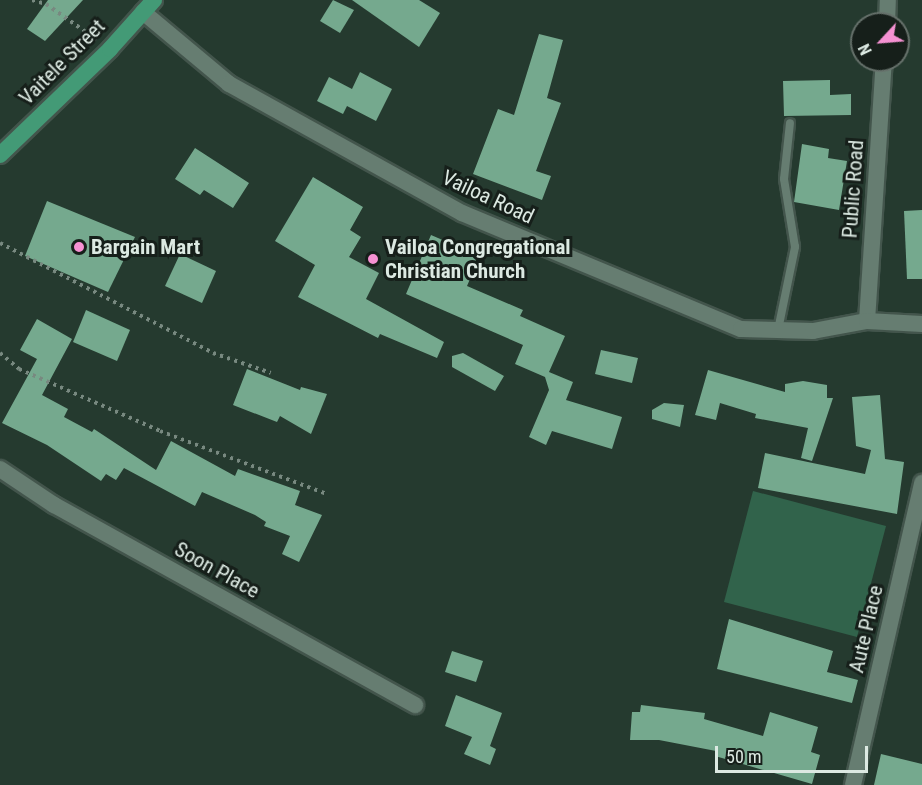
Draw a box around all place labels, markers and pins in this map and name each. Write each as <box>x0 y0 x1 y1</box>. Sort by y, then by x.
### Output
place label: Bargain Mart <box>91 234 200 260</box>
place label: Vailoa Congregational Christian Church <box>385 234 571 284</box>
marker: Bargain Mart <box>72 240 86 254</box>
marker: Vailoa Congregational Christian Church <box>366 252 380 266</box>

